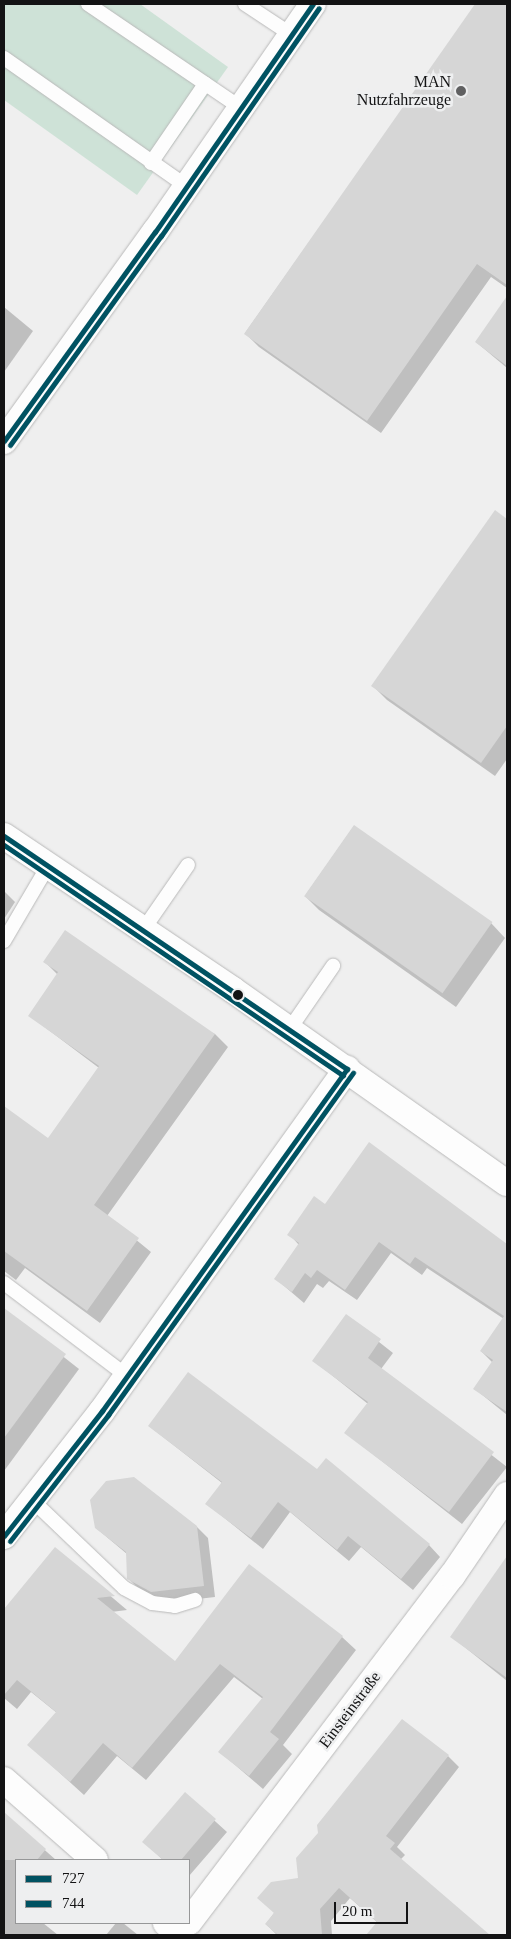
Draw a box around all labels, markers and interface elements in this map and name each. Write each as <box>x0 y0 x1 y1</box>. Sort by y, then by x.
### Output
place label: MAN Nutzfahrzeuge <box>357 72 451 110</box>
marker: MAN Nutzfahrzeuge <box>455 85 467 97</box>
unlabelled marker <box>233 990 243 1000</box>
street label: Einsteinstraße <box>315 1668 385 1752</box>
legend <box>15 1859 190 1924</box>
text: 727 <box>62 1870 85 1886</box>
scale bar <box>336 1892 410 1924</box>
text: 744 <box>62 1895 85 1911</box>
text: 20 m <box>342 1903 372 1919</box>

